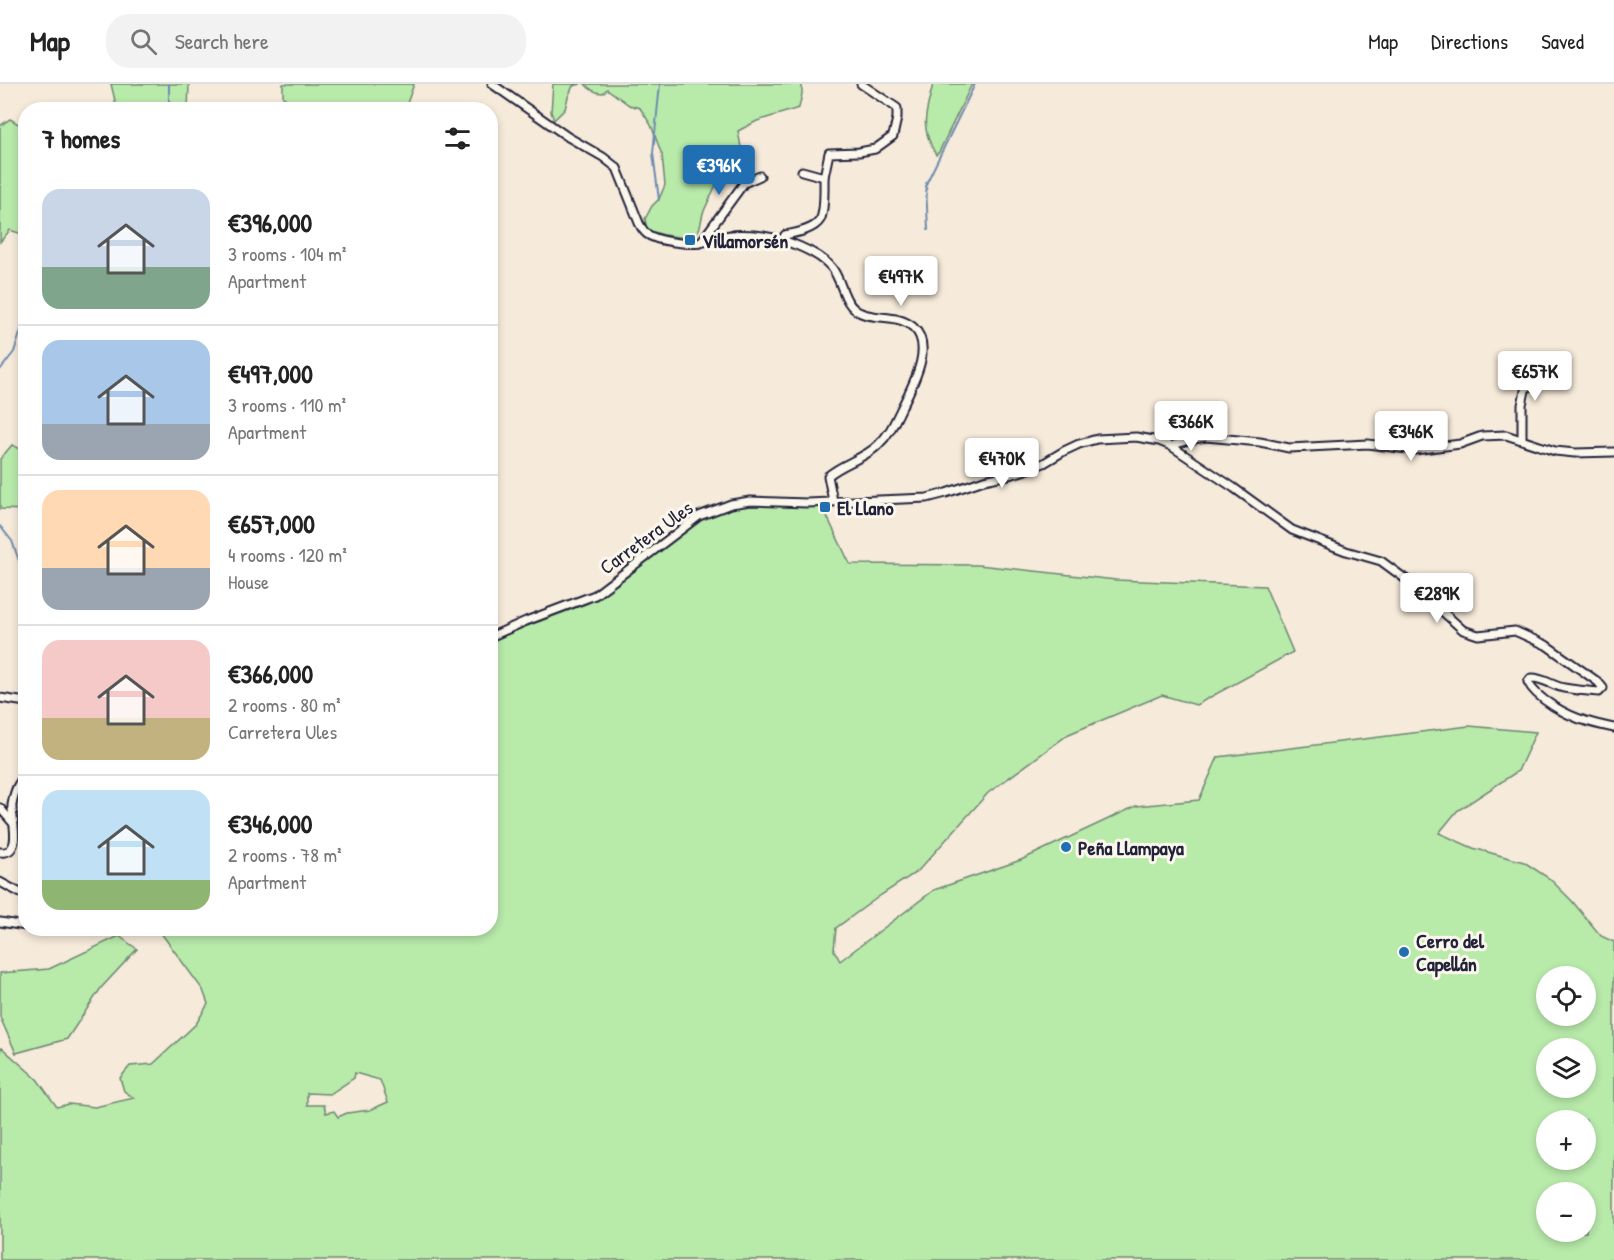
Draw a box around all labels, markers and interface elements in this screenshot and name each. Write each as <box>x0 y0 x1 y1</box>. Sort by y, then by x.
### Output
search box <box>106 14 526 68</box>
text: Map <box>30 22 70 60</box>
icon: search <box>127 25 160 58</box>
text: Search here <box>175 26 269 56</box>
text: Map <box>1368 27 1398 56</box>
text: Directions <box>1431 27 1508 56</box>
text: Saved <box>1541 27 1584 56</box>
text: 7 homes <box>42 121 120 156</box>
icon: filters <box>441 122 474 155</box>
pin: €396K <box>677 145 761 196</box>
text: €396K <box>697 151 741 178</box>
text: €396,000 <box>228 205 312 240</box>
icon: home <box>90 213 162 285</box>
place label: Villamorsén <box>702 227 788 254</box>
marker: Villamorsén <box>683 233 697 247</box>
text: 3 rooms · 104 m² <box>228 240 346 267</box>
pin: €497K <box>859 256 943 307</box>
text: €497K <box>879 262 923 289</box>
text: Apartment <box>228 267 306 294</box>
pin: €657K <box>1493 351 1577 402</box>
text: €497,000 <box>228 356 313 391</box>
text: €657K <box>1512 357 1558 384</box>
icon: home <box>90 364 162 436</box>
text: 3 rooms · 110 m² <box>228 391 346 418</box>
pin: €366K <box>1149 401 1233 452</box>
text: €366K <box>1169 407 1214 434</box>
pin: €346K <box>1369 411 1453 462</box>
text: €346K <box>1389 417 1433 444</box>
text: Apartment <box>228 418 306 445</box>
pin: €470K <box>960 438 1044 489</box>
text: €470K <box>979 444 1025 471</box>
street label: Carretera Ules <box>594 494 698 580</box>
place label: El Llano <box>837 494 893 521</box>
marker: El Llano <box>818 500 832 514</box>
text: €657,000 <box>228 506 315 541</box>
icon: home <box>90 514 162 586</box>
text: 4 rooms · 120 m² <box>228 541 347 568</box>
text: House <box>228 568 269 595</box>
pin: €289K <box>1395 573 1479 624</box>
text: €289K <box>1414 579 1460 606</box>
text: €366,000 <box>228 656 313 691</box>
icon: home <box>90 664 162 736</box>
text: 2 rooms · 80 m² <box>228 691 341 718</box>
text: Carretera Ules <box>228 718 337 745</box>
text: €346,000 <box>228 806 312 841</box>
icon: home <box>90 814 162 886</box>
place label: Peña Llampaya <box>1078 834 1184 862</box>
marker: Peña Llampaya <box>1059 840 1073 854</box>
text: 2 rooms · 78 m² <box>228 841 342 868</box>
text: Apartment <box>228 868 306 895</box>
place label: Cerro del Capellán <box>1416 927 1485 978</box>
marker: Cerro del Capellán <box>1397 945 1411 959</box>
map controls <box>1536 966 1596 1242</box>
button: locate <box>1536 966 1596 1026</box>
button: layers <box>1536 1038 1596 1098</box>
button: + <box>1536 1110 1596 1170</box>
button: − <box>1536 1182 1596 1242</box>

